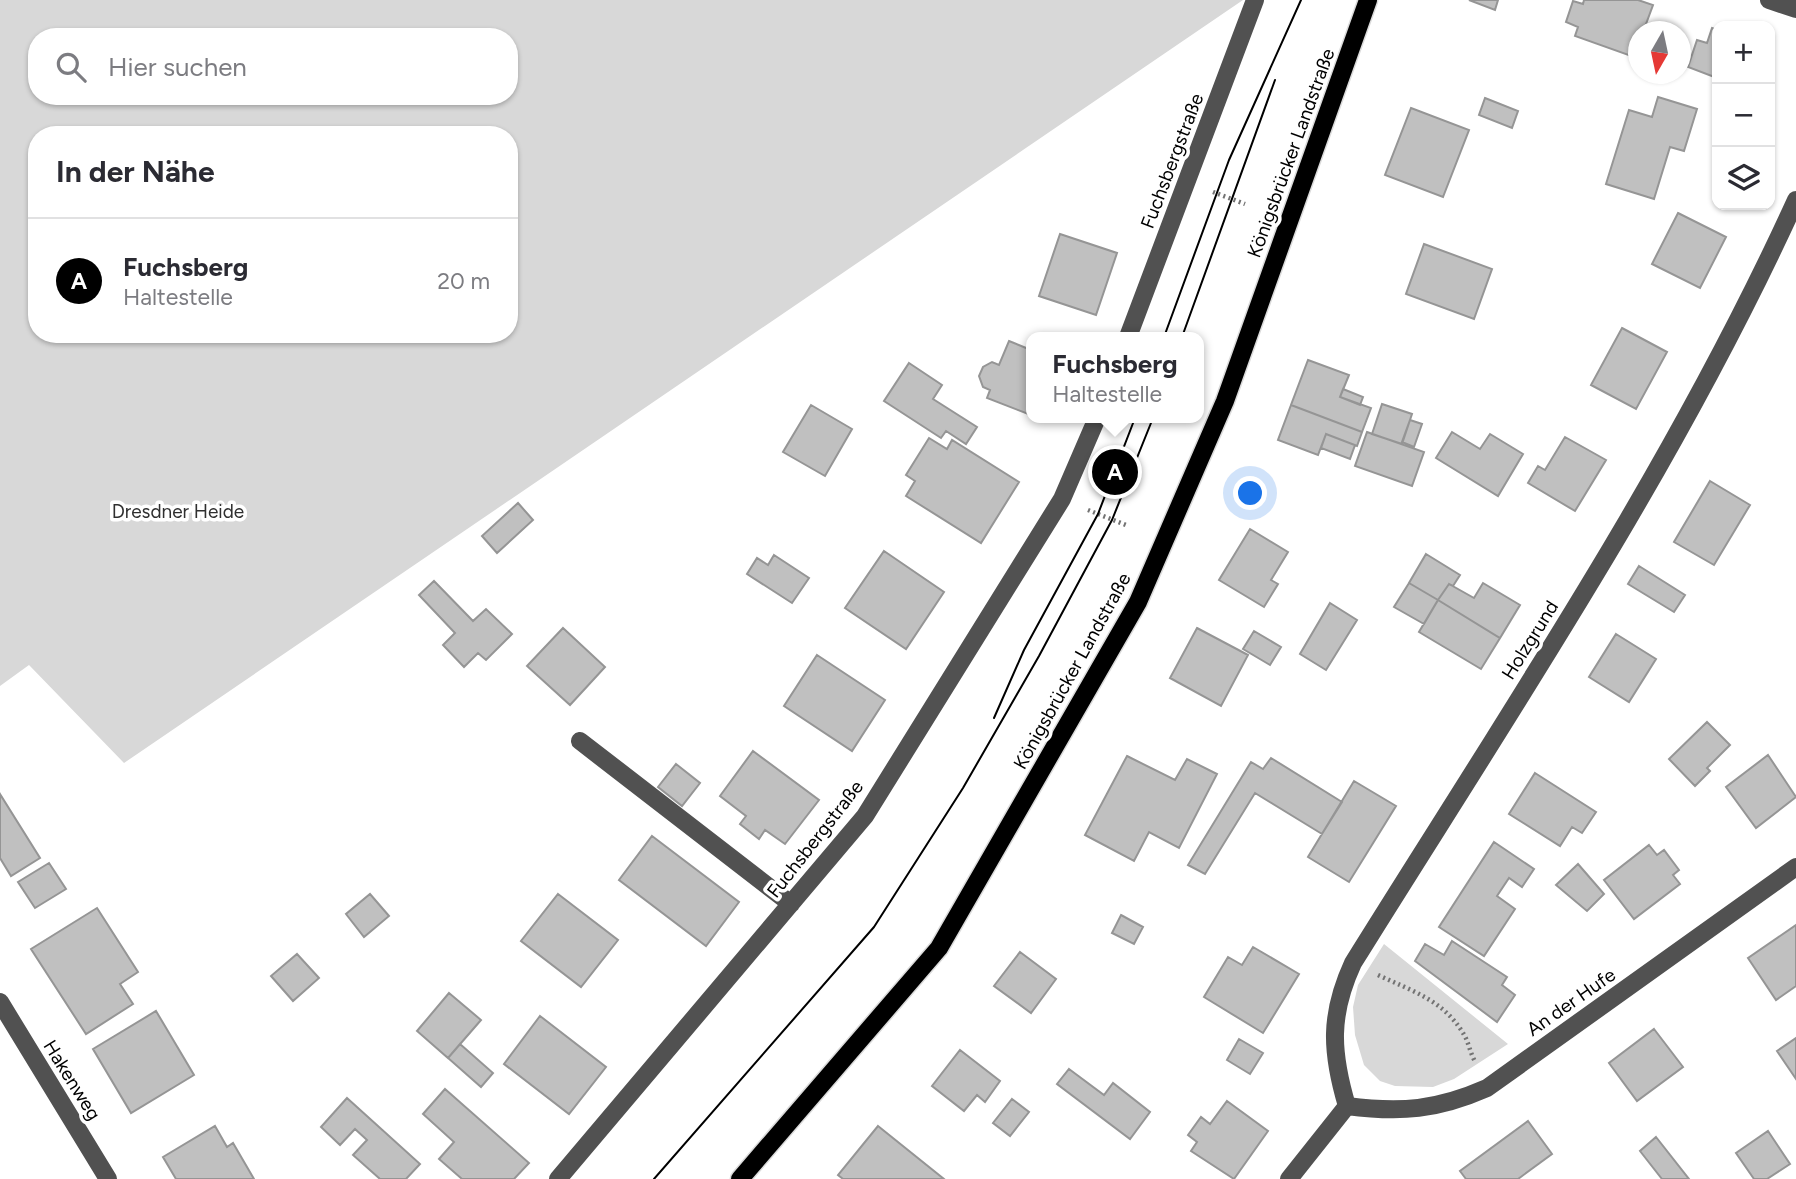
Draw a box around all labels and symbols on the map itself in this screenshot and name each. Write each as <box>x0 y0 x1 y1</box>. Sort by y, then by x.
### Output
north arrow <box>1628 21 1691 84</box>
street label: Königsbrücker Landstraße <box>1242 45 1340 261</box>
street label: Fuchsbergstraße <box>1136 90 1208 232</box>
pin: A <box>1092 446 1138 498</box>
your location <box>1233 476 1267 510</box>
park label: Dresdner Heide <box>112 500 244 523</box>
street label: Königsbrücker Landstraße <box>1008 569 1136 773</box>
street label: Holzgrund <box>1497 596 1563 684</box>
street label: Fuchsbergstraße <box>762 776 868 902</box>
street label: An der Hufe <box>1522 963 1620 1041</box>
street label: Hakenweg <box>38 1036 106 1124</box>

